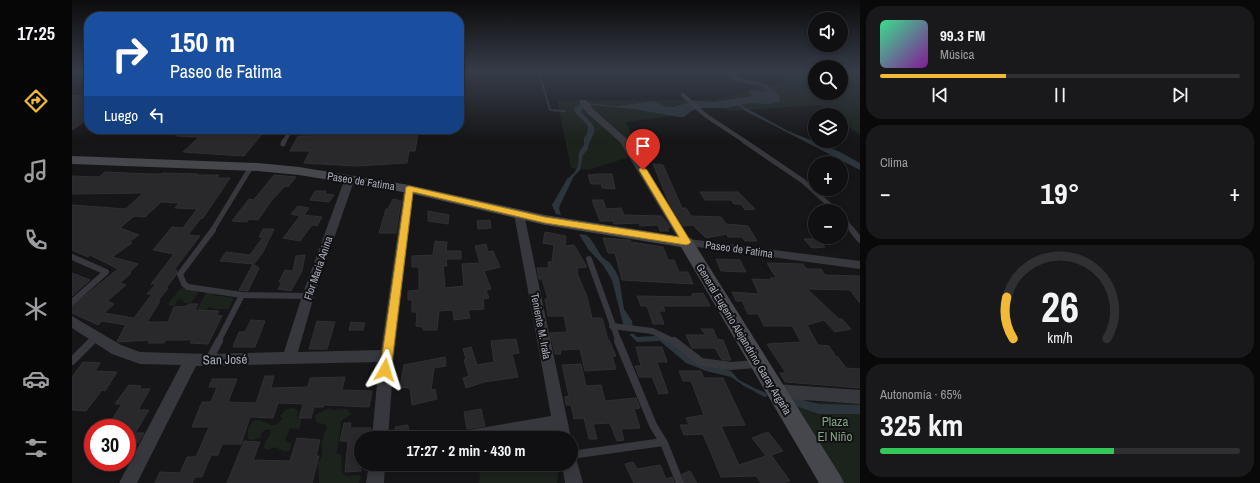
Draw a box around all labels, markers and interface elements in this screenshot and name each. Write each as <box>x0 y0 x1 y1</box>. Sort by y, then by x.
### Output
map controls <box>808 12 848 244</box>
button: sound <box>808 12 848 52</box>
text: 17:25 <box>17 21 55 46</box>
text: 150 m <box>170 23 235 61</box>
text: 99.3 FM <box>940 25 985 46</box>
icon: right <box>104 28 156 80</box>
text: Música <box>940 46 974 63</box>
text: Paseo de Fatima <box>170 59 282 84</box>
button: search <box>808 60 848 100</box>
icon: previous <box>929 84 951 106</box>
icon: pause <box>1049 84 1071 106</box>
icon: next <box>1169 84 1191 106</box>
icon: directions <box>22 87 50 115</box>
icon: left <box>146 104 168 126</box>
text: Luego <box>104 105 138 126</box>
button: layers <box>808 108 848 148</box>
pin <box>626 129 660 170</box>
icon: arrive <box>632 135 654 157</box>
text: Clima <box>880 154 908 171</box>
button: + <box>808 156 848 196</box>
icon: music <box>22 157 50 185</box>
street label: Paseo de Fatima <box>326 169 396 193</box>
text: 19° <box>1040 173 1080 213</box>
text: − <box>880 178 891 208</box>
text: + <box>1229 178 1240 208</box>
button: − <box>808 204 848 244</box>
icon: phone <box>22 226 50 254</box>
street label: Flor Maria Anina <box>301 234 335 302</box>
street label: Paseo de Fatima <box>704 237 774 261</box>
street label: General Eugenio Alejandrino Garay Argaña <box>693 261 795 417</box>
text: 26 <box>1041 279 1079 335</box>
street label: Teniente M. Irala <box>528 292 554 360</box>
icon: climate <box>22 295 50 323</box>
text: km/h <box>1047 328 1073 347</box>
position arrow <box>364 349 406 391</box>
street label: San José <box>203 351 247 368</box>
icon: car <box>22 365 50 393</box>
text: Autonomía · 65% <box>880 386 962 403</box>
text: 325 km <box>880 405 963 445</box>
park label: Plaza El Niño <box>818 413 853 445</box>
speed limit sign: 30 <box>84 419 136 471</box>
icon: filters <box>22 434 50 462</box>
text: 17:27 · 2 min · 430 m <box>407 440 525 461</box>

